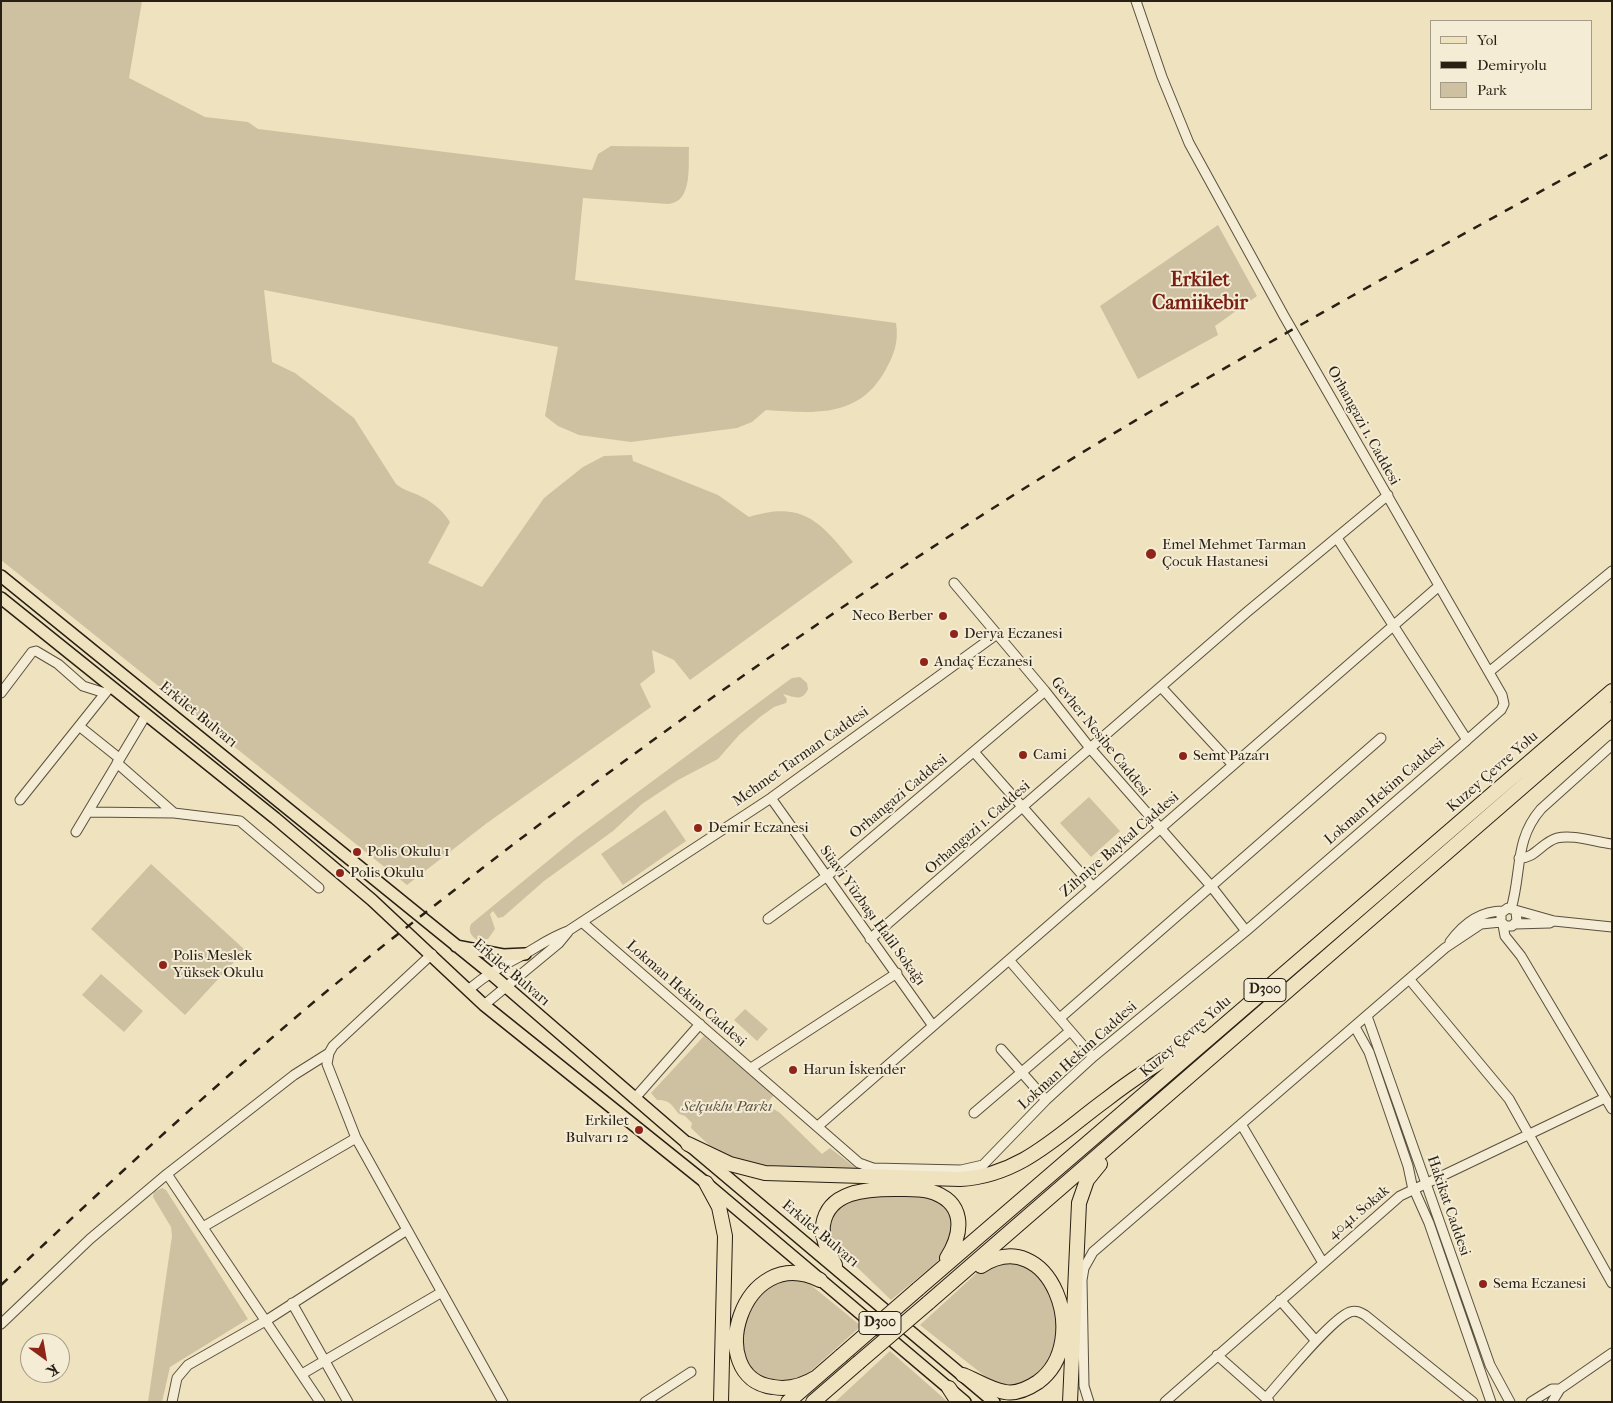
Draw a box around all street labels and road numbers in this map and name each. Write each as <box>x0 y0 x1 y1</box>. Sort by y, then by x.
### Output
street label: Orhangazi 1. Caddesi <box>1323 363 1403 489</box>
street label: Gevher Nesibe Caddesi <box>1046 674 1154 800</box>
street label: Erkilet Bulvarı <box>155 678 241 752</box>
street label: Mehmet Tarman Caddesi <box>729 703 873 811</box>
street label: Kuzey Çevre Yolu <box>1444 728 1542 816</box>
street label: Lokman Hekim Caddesi <box>1321 735 1449 849</box>
street label: Orhangazi Caddesi <box>846 751 952 843</box>
street label: Orhangazi 1. Caddesi <box>922 777 1034 879</box>
street label: Zihniye Baykal Caddesi <box>1057 789 1183 901</box>
street label: Süavi Yüzbaşı Halil Sokağı <box>815 843 929 989</box>
street label: Erkilet Bulvarı <box>469 936 553 1010</box>
street label: Lokman Hekim Caddesi <box>622 937 750 1051</box>
road number: D300 <box>1244 978 1286 1002</box>
street label: Kuzey Çevre Yolu <box>1137 993 1235 1081</box>
street label: Lokman Hekim Caddesi <box>1015 998 1141 1114</box>
street label: Hakikat Caddesi <box>1422 1153 1474 1259</box>
street label: 4041. Sokak <box>1325 1182 1393 1244</box>
street label: Erkilet Bulvarı <box>778 1197 862 1271</box>
road number: D300 <box>859 1312 901 1335</box>

